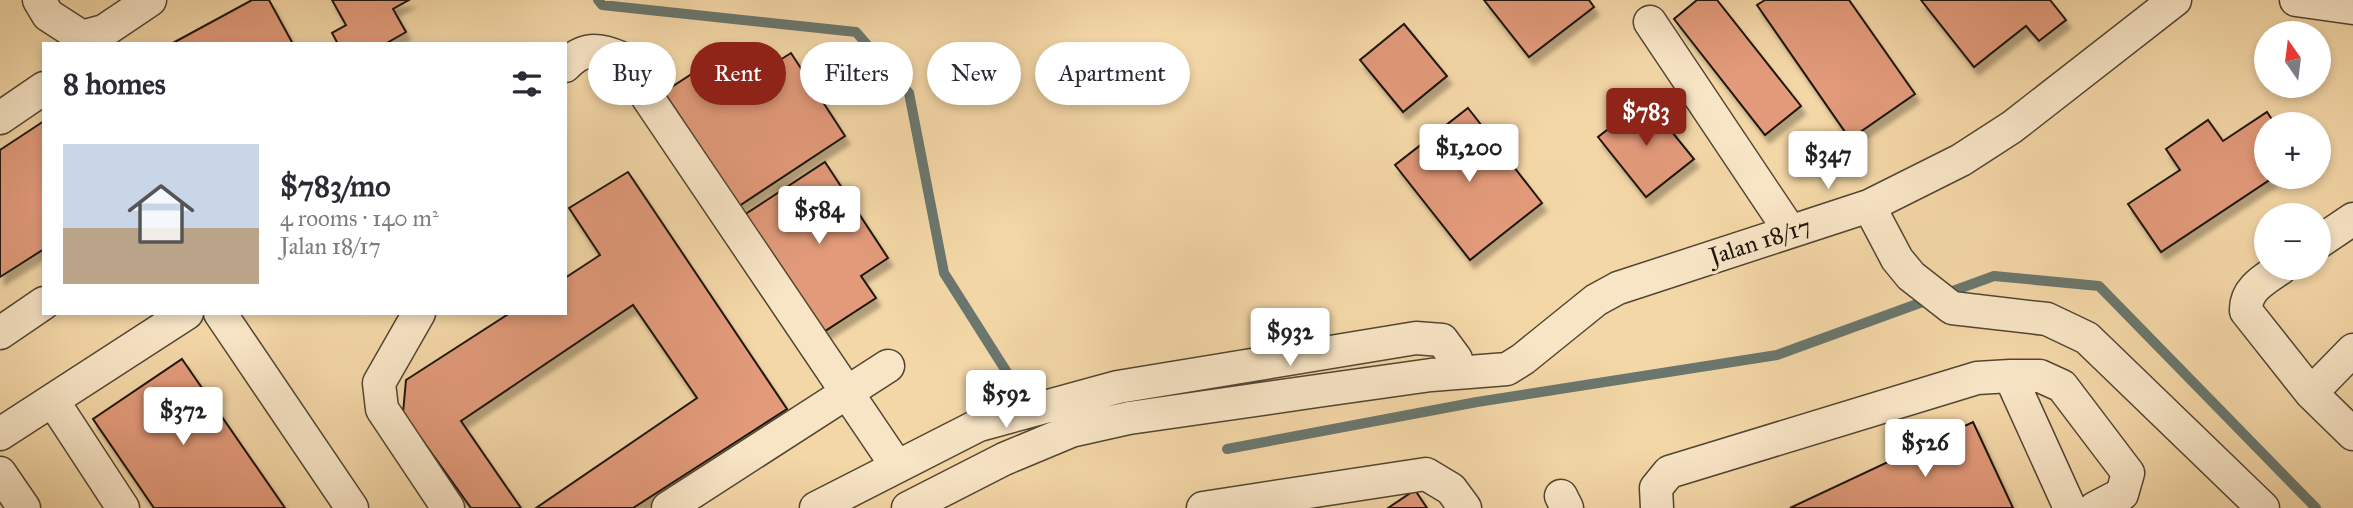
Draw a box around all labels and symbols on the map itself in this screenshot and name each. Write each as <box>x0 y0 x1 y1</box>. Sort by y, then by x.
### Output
north arrow <box>2254 21 2331 98</box>
pin: $783 <box>1605 88 1687 148</box>
pin: $1,200 <box>1412 124 1526 184</box>
pin: $347 <box>1787 132 1869 191</box>
pin: $584 <box>778 187 860 246</box>
street label: Jalan 18/17 <box>1703 211 1815 272</box>
pin: $932 <box>1249 308 1331 368</box>
pin: $592 <box>965 370 1047 430</box>
pin: $372 <box>142 388 224 447</box>
pin: $526 <box>1884 420 1966 479</box>

